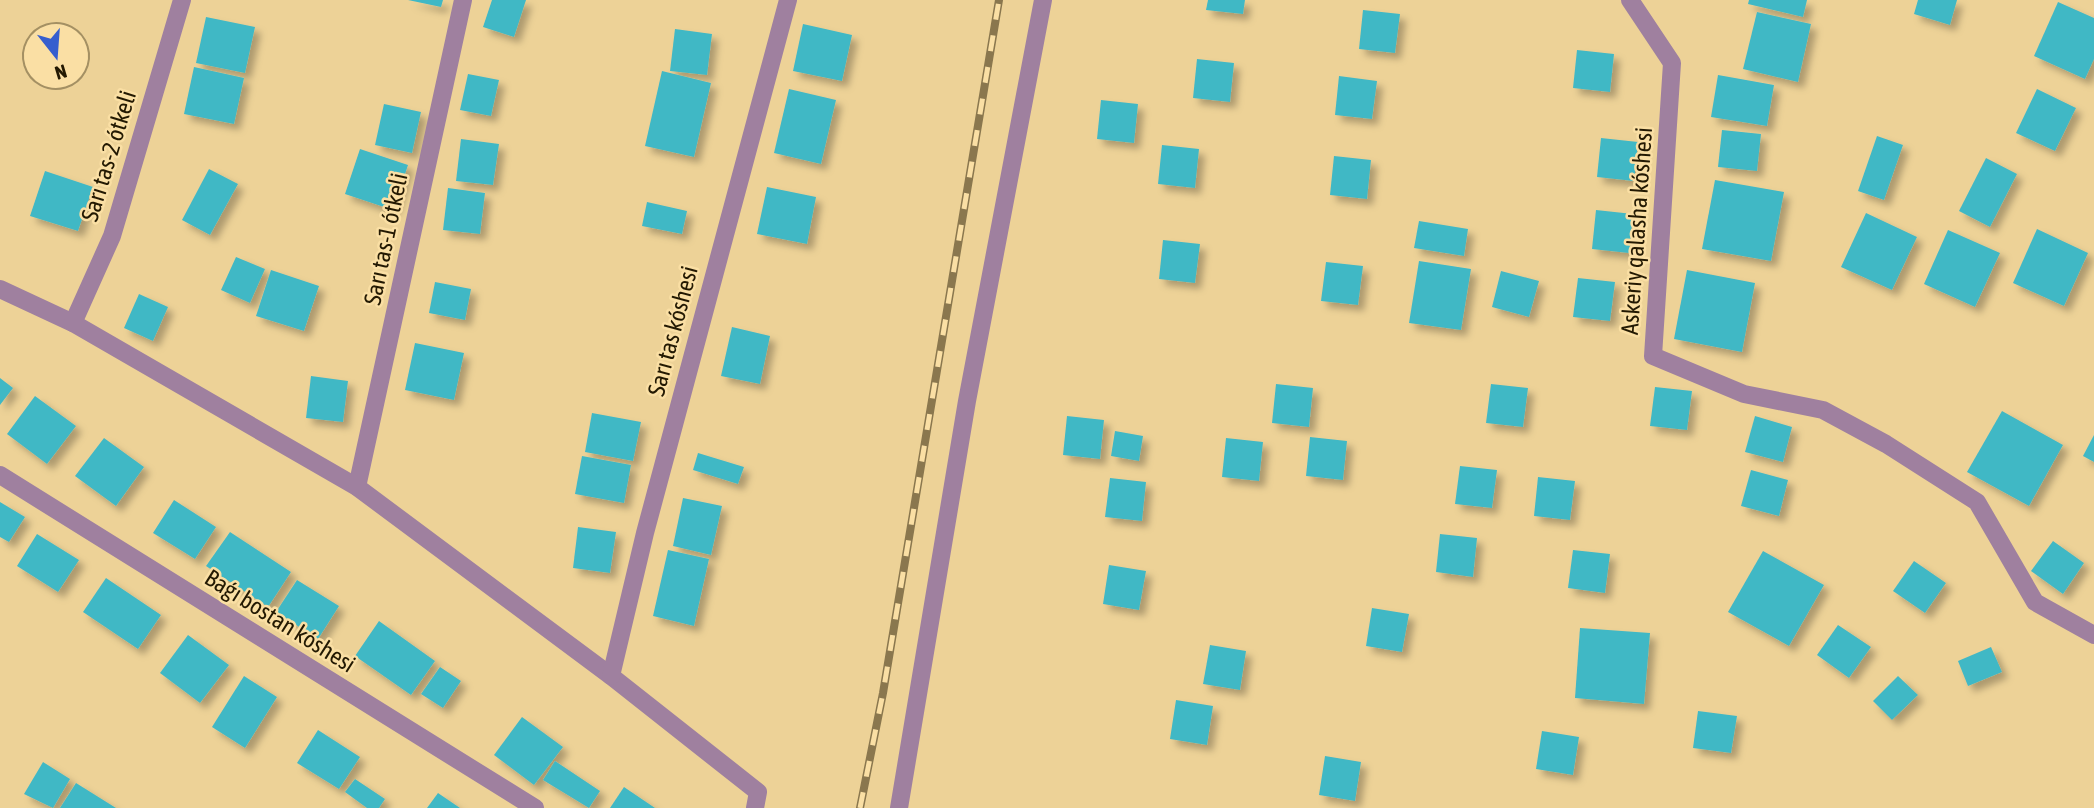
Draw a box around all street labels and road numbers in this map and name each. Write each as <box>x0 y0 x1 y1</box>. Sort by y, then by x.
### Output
street label: Sarı tas-2 ótkeli <box>76 87 141 224</box>
street label: Askeriy qalasha kóshesi <box>1616 126 1657 336</box>
street label: Sarı tas-1 ótkeli <box>358 171 413 307</box>
street label: Sarı tas kóshesi <box>642 263 703 399</box>
street label: Baǵı bostan kóshesi <box>200 564 360 678</box>

